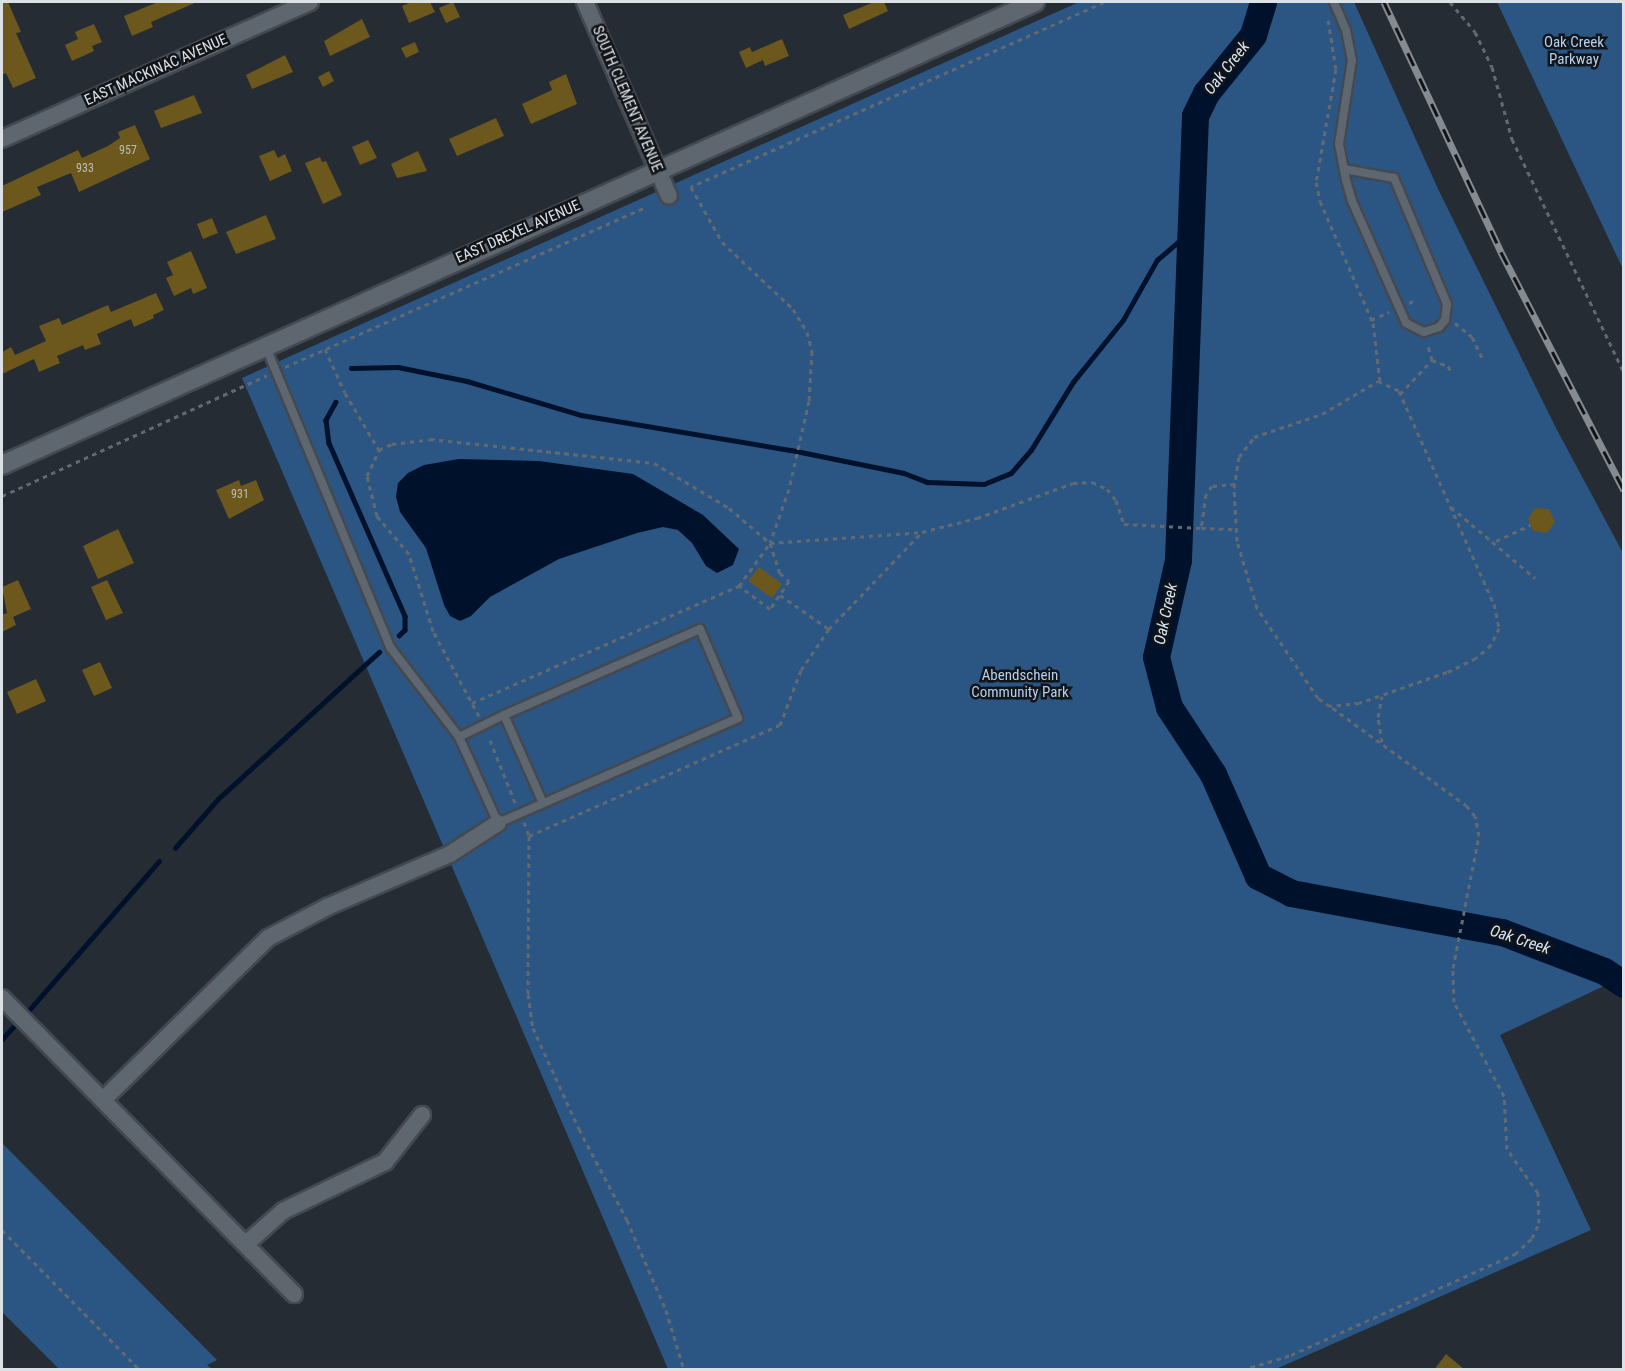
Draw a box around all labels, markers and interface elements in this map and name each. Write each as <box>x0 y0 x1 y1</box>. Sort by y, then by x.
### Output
street label: SOUTH CLEMENT AVENUE <box>588 23 666 175</box>
street label: EAST MACKINAC AVENUE <box>82 30 230 110</box>
park label: Oak Creek Parkway <box>1544 33 1604 68</box>
water label: Oak Creek <box>1200 38 1254 98</box>
house number: 957 <box>119 144 137 158</box>
house number: 933 <box>76 162 94 176</box>
street label: EAST DREXEL AVENUE <box>453 196 583 268</box>
house number: 931 <box>231 488 249 502</box>
water label: Oak Creek <box>1150 582 1182 646</box>
park label: Abendschein Community Park <box>971 666 1069 701</box>
water label: Oak Creek <box>1487 921 1553 959</box>

